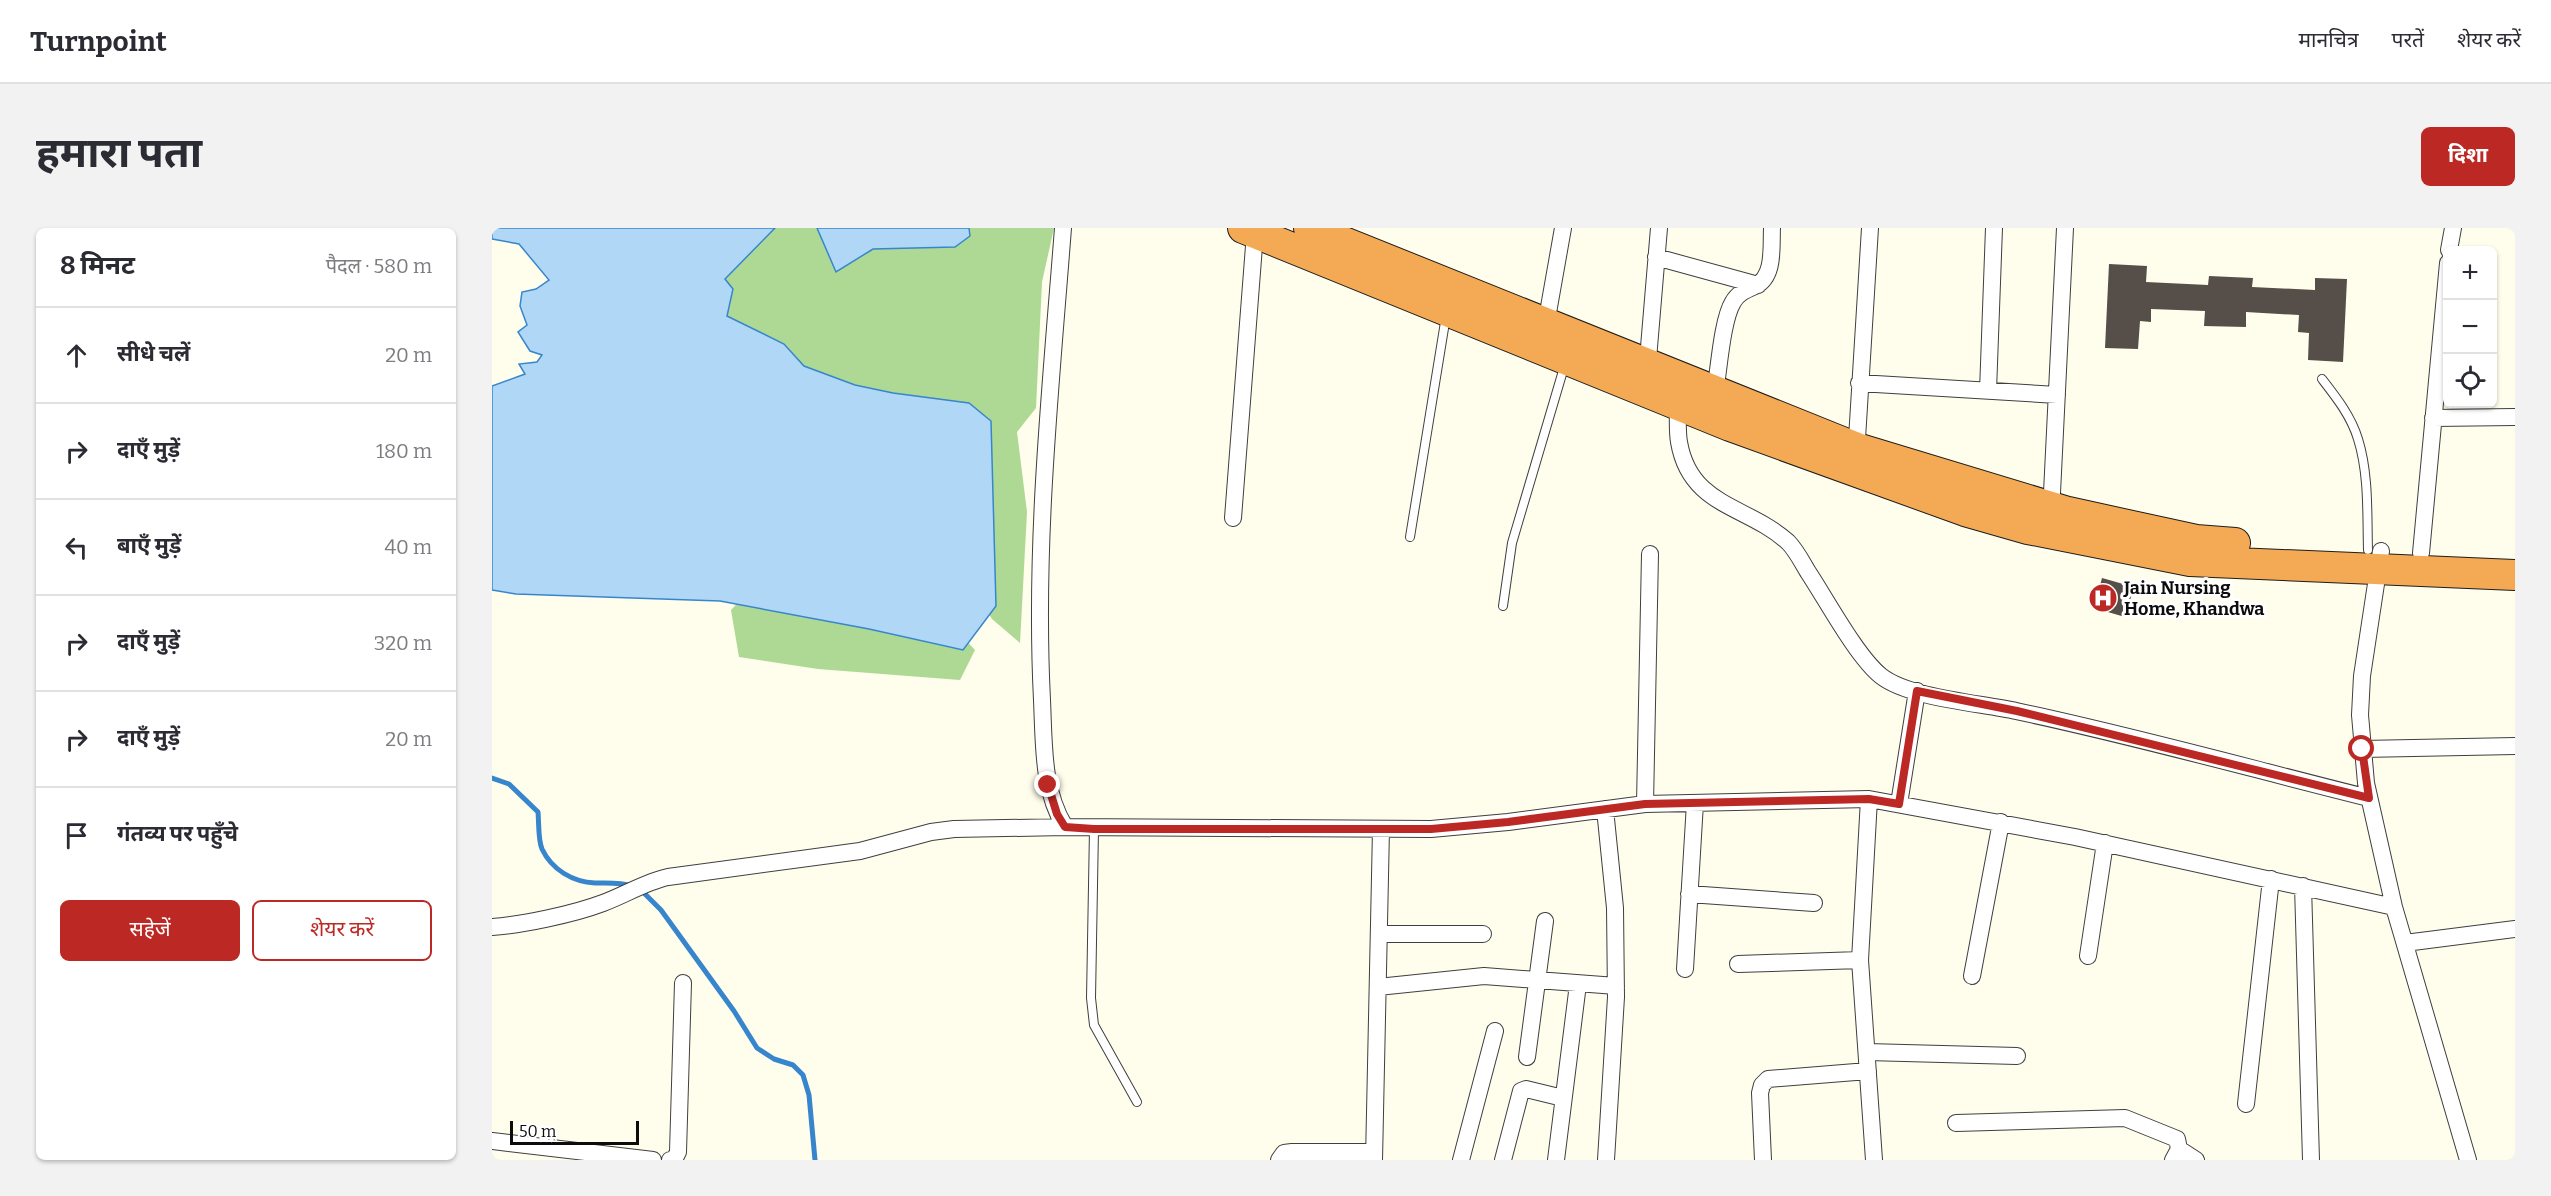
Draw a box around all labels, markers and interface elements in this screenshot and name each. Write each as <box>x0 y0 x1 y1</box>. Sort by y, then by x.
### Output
text: Turnpoint <box>30 25 167 58</box>
text: मानचित्र <box>2299 27 2359 53</box>
text: परतें <box>2392 27 2424 53</box>
text: शेयर करें <box>2457 27 2521 53</box>
button: दिशा <box>2421 127 2515 186</box>
text: हमारा पता <box>36 128 202 178</box>
map controls <box>2443 246 2497 408</box>
button: + <box>2443 246 2497 300</box>
text: 8 मिनट <box>60 250 135 281</box>
text: पैदल · 580 m <box>326 254 432 278</box>
button: − <box>2443 300 2497 354</box>
icon: ahead <box>60 339 93 372</box>
text: सीधे चलें <box>117 340 190 367</box>
text: 20 m <box>385 343 432 367</box>
button: locate <box>2443 354 2497 408</box>
icon: right <box>60 435 93 468</box>
text: दाएँ मुड़ें <box>117 436 180 463</box>
text: 180 m <box>376 439 432 463</box>
icon: left <box>60 531 93 564</box>
text: बाएँ मुड़ें <box>117 532 181 559</box>
text: 40 m <box>384 535 432 559</box>
place label: Jain Nursing Home, Khandwa <box>2123 577 2264 620</box>
hospital icon: Jain Nursing Home, Khandwa <box>2087 582 2119 614</box>
icon: right <box>60 627 93 660</box>
text: दाएँ मुड़ें <box>117 628 180 655</box>
text: 320 m <box>374 631 432 655</box>
icon: right <box>60 723 93 756</box>
text: दाएँ मुड़ें <box>117 724 180 751</box>
text: 20 m <box>385 727 432 751</box>
route start <box>2348 735 2374 761</box>
route end <box>1034 771 1060 797</box>
icon: arrive <box>60 819 93 852</box>
text: गंतव्य पर पहुँचे <box>117 820 238 847</box>
button: सहेजें <box>60 900 240 961</box>
button: शेयर करें <box>252 900 432 961</box>
scale bar <box>510 1118 639 1146</box>
text: 50 m <box>519 1122 556 1141</box>

